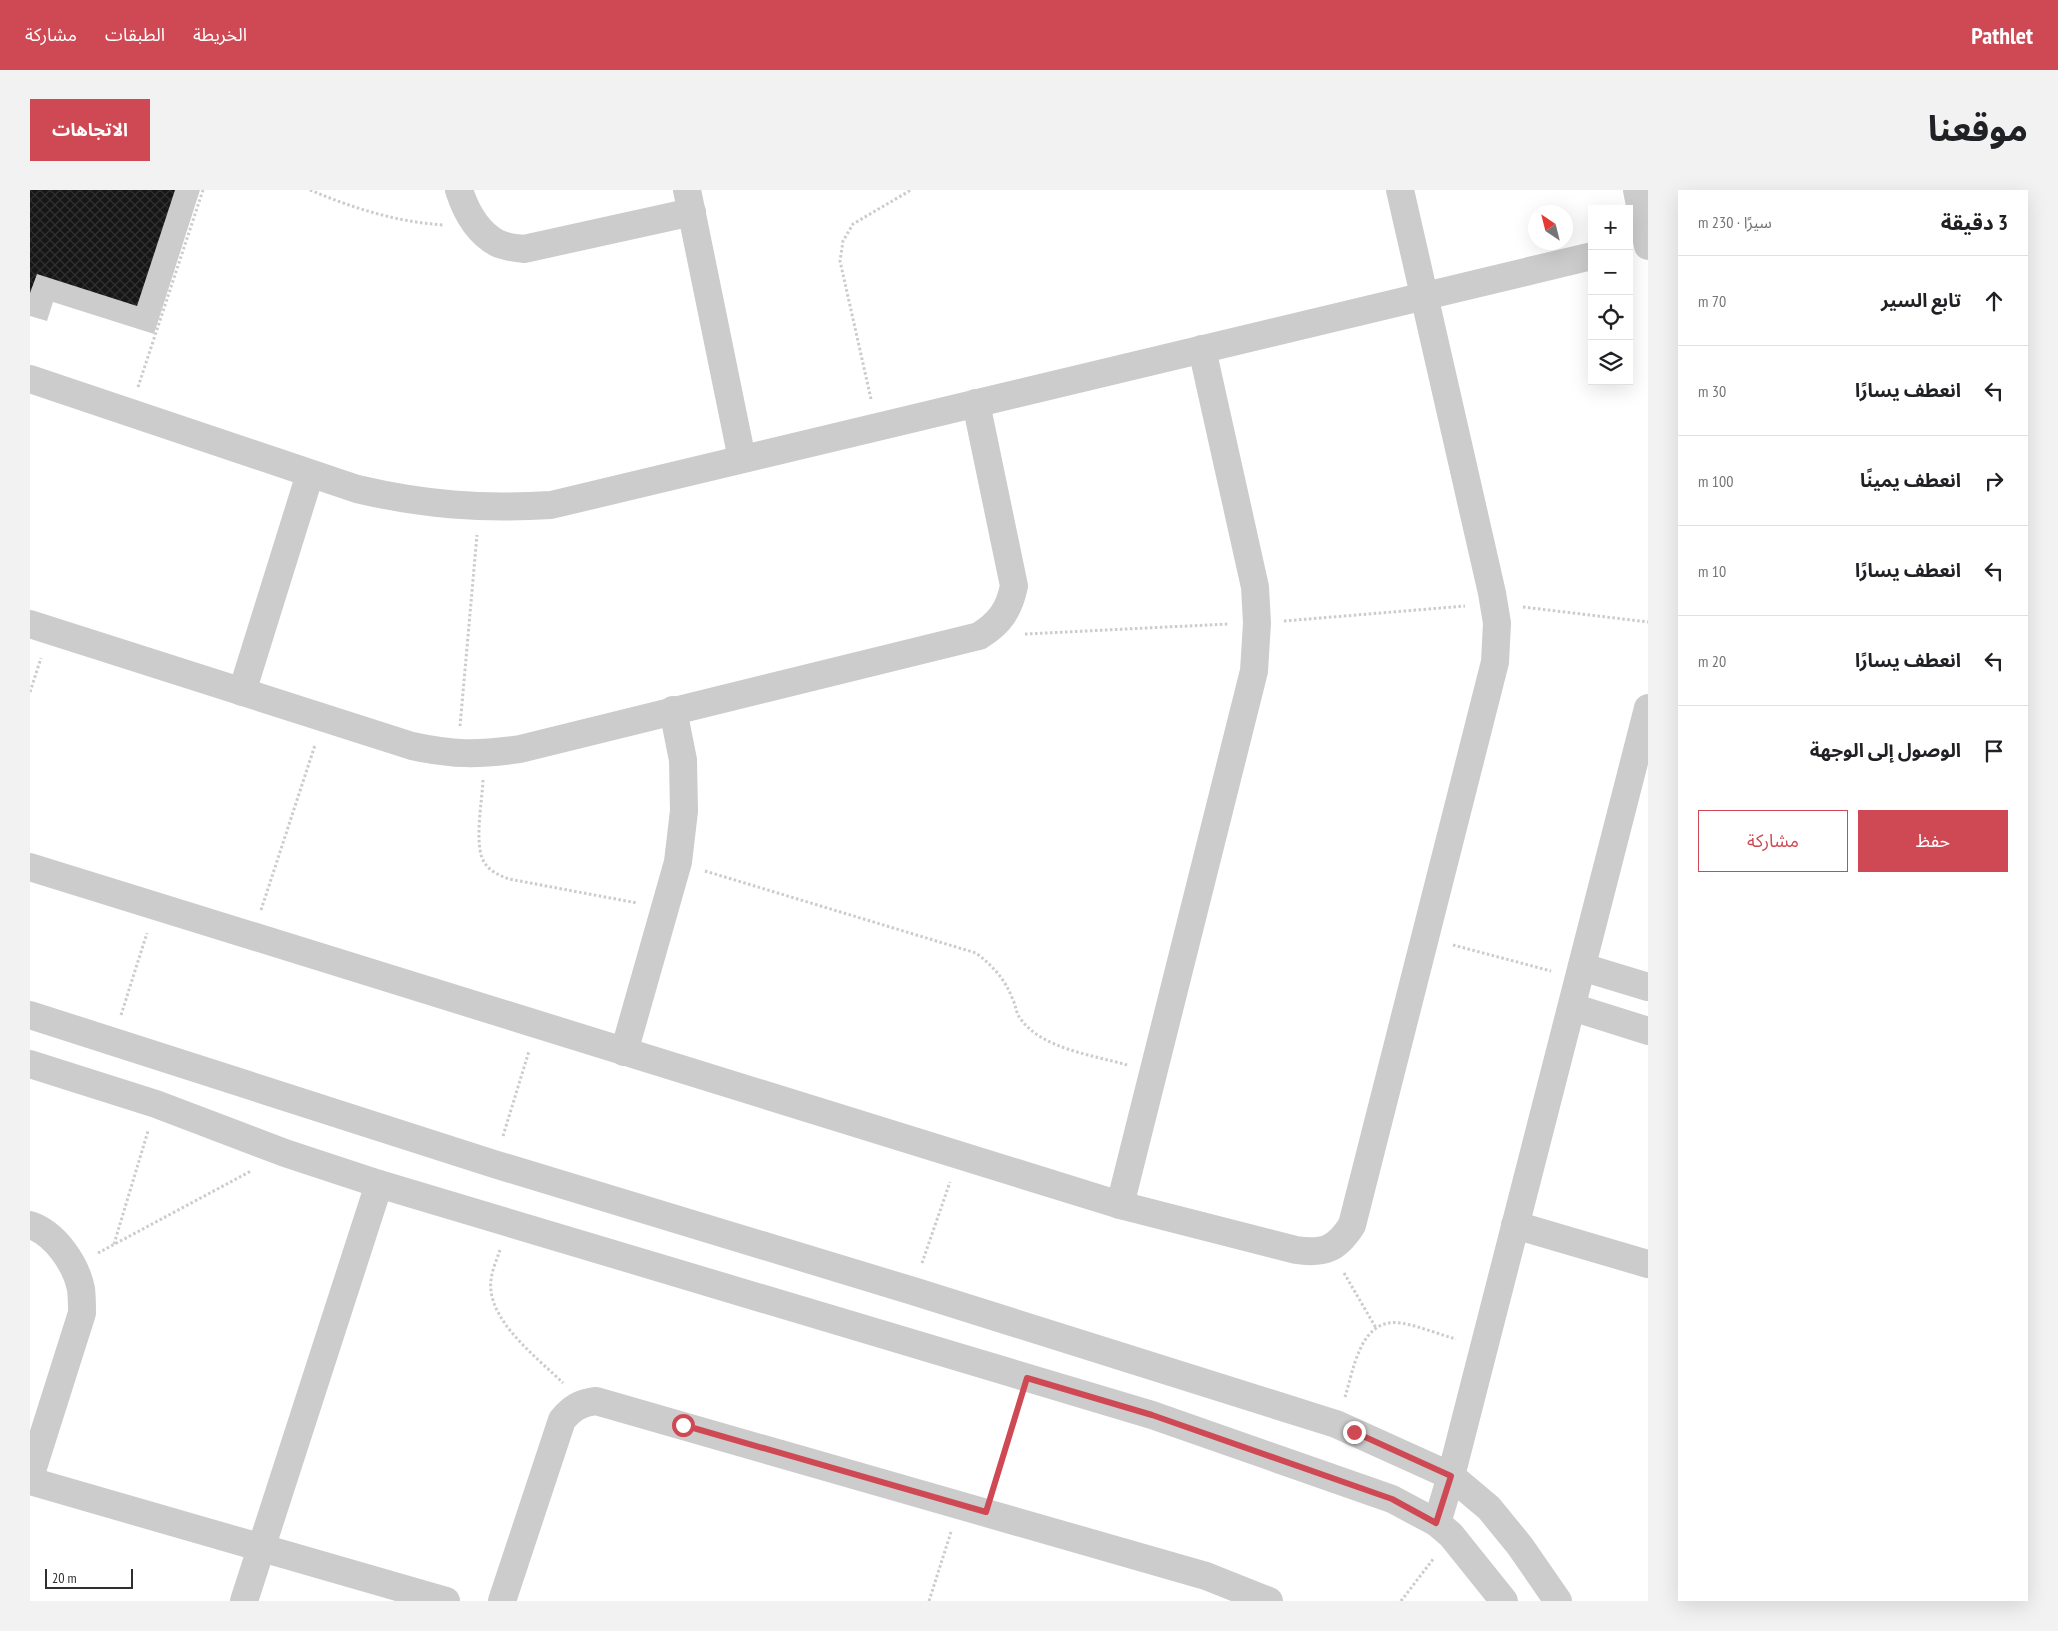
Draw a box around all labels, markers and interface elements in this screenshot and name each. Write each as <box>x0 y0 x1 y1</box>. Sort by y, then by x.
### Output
text: Pathlet <box>1971 20 2033 51</box>
text: مشاركة <box>25 23 77 46</box>
text: الطبقات <box>105 23 165 46</box>
text: الخريطة <box>193 23 247 46</box>
button: الاتجاهات <box>30 99 150 161</box>
text: موقعنا <box>1928 105 2028 151</box>
north arrow <box>1528 205 1573 250</box>
map controls <box>1588 205 1633 385</box>
button: + <box>1588 205 1633 250</box>
text: 3 دقيقة <box>1941 209 2008 236</box>
text: سيرًا · 230 m <box>1698 212 1772 232</box>
button: − <box>1588 250 1633 295</box>
icon: ahead <box>1980 287 2008 315</box>
text: تابع السير <box>1881 288 1961 312</box>
text: 70 m <box>1698 291 1726 311</box>
button: locate <box>1588 295 1633 340</box>
button: layers <box>1588 340 1633 385</box>
icon: left <box>1980 377 2008 405</box>
text: انعطف يسارًا <box>1855 378 1961 402</box>
text: 30 m <box>1698 381 1726 401</box>
icon: right <box>1980 467 2008 495</box>
text: انعطف يمينًا <box>1860 468 1961 492</box>
text: 100 m <box>1698 471 1733 491</box>
icon: left <box>1980 557 2008 585</box>
text: انعطف يسارًا <box>1855 558 1961 582</box>
text: 10 m <box>1698 561 1726 581</box>
icon: left <box>1980 647 2008 675</box>
text: انعطف يسارًا <box>1855 648 1961 672</box>
text: 20 m <box>1698 651 1726 671</box>
icon: arrive <box>1980 737 2008 765</box>
text: الوصول إلى الوجهة <box>1810 738 1961 762</box>
button: مشاركة <box>1698 810 1848 872</box>
button: حفظ <box>1858 810 2008 872</box>
route start <box>672 1414 695 1437</box>
route end <box>1343 1421 1366 1444</box>
scale bar <box>45 1566 132 1589</box>
text: 20 m <box>52 1569 77 1587</box>

